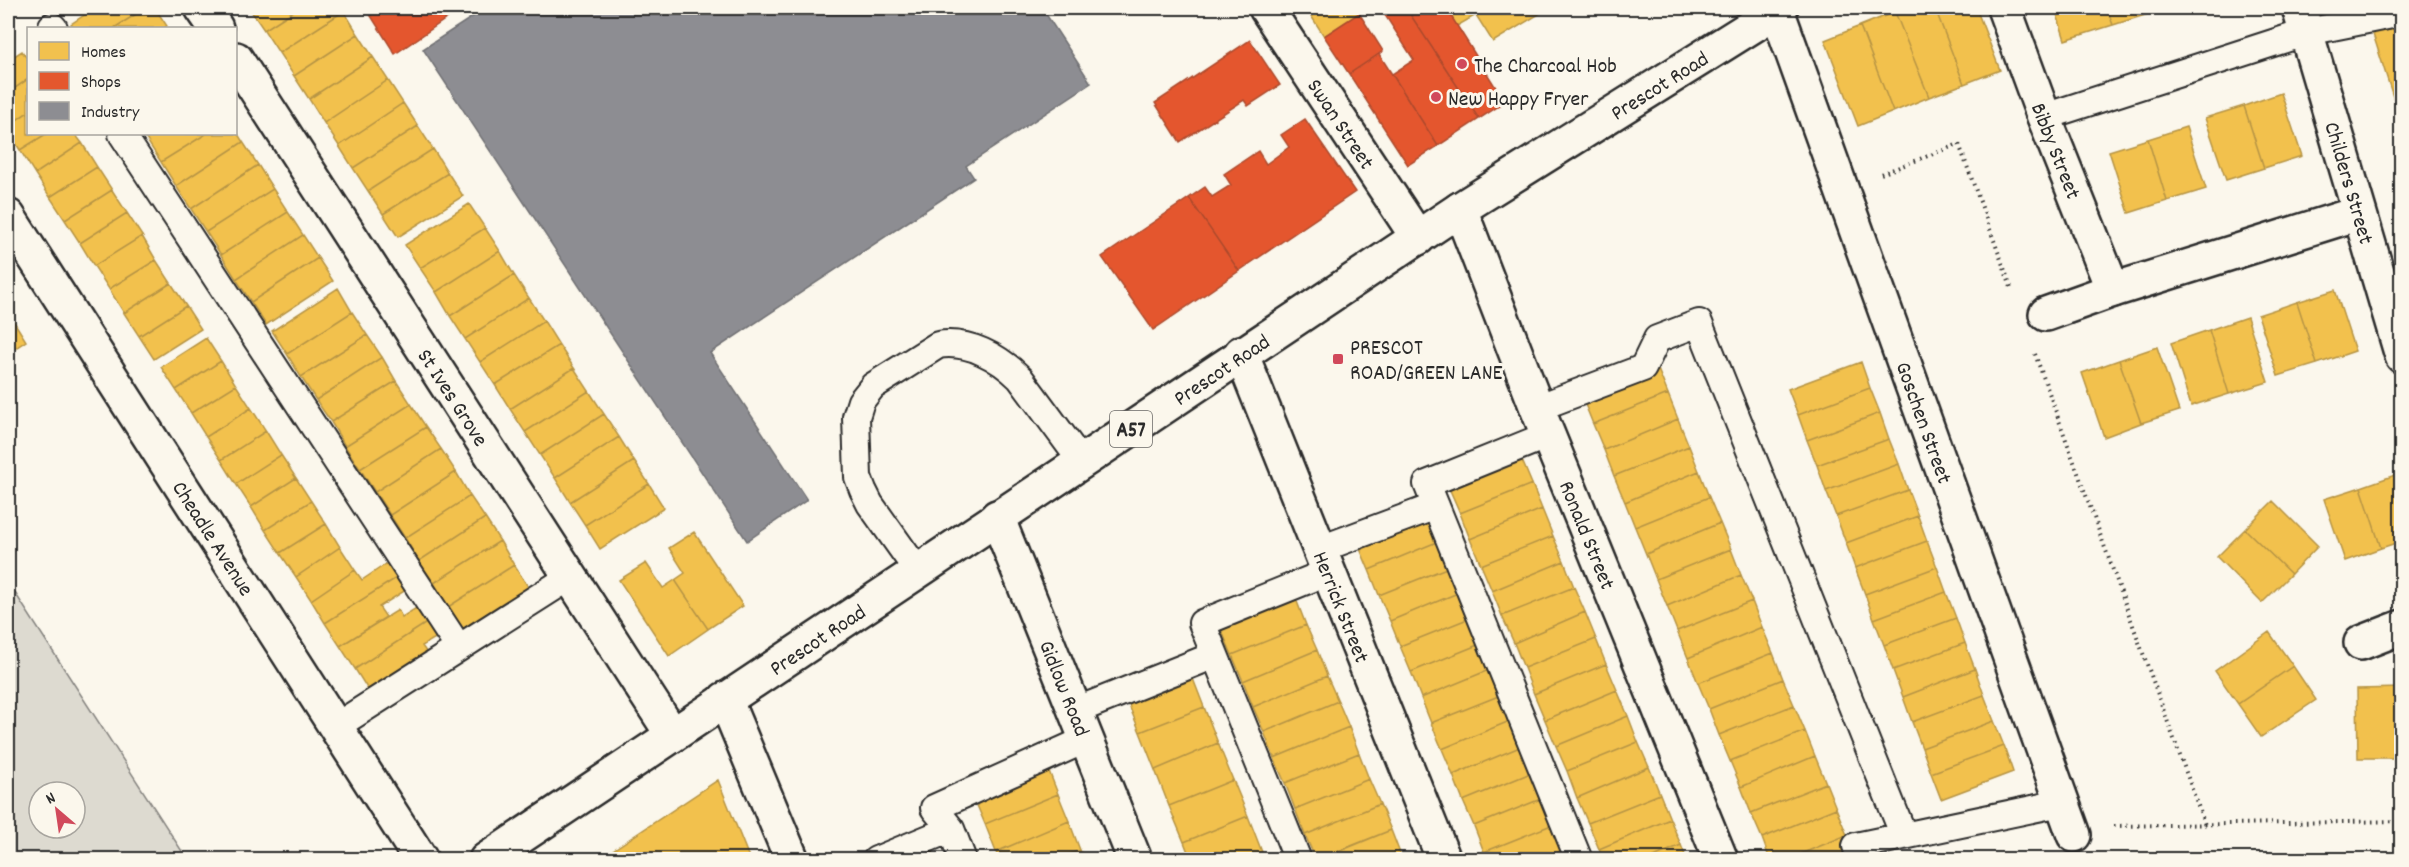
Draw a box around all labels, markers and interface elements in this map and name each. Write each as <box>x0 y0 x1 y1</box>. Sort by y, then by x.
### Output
legend <box>27 27 237 135</box>
text: Homes <box>81 41 126 66</box>
street label: Prescot Road <box>1606 45 1715 130</box>
place label: The Charcoal Hob <box>1474 52 1617 83</box>
marker: The Charcoal Hob <box>1455 57 1469 71</box>
text: Shops <box>81 71 121 96</box>
street label: Swan Street <box>1298 74 1380 177</box>
place label: New Happy Fryer <box>1448 85 1589 116</box>
marker: New Happy Fryer <box>1429 90 1443 104</box>
street label: Bibby Street <box>2021 99 2087 204</box>
text: Industry <box>81 101 140 126</box>
street label: Childers Street <box>2315 119 2380 248</box>
street label: Prescot Road <box>1169 328 1277 415</box>
place label: PRESCOT ROAD/GREEN LANE <box>1350 334 1503 390</box>
street label: St Ives Grove <box>408 344 494 454</box>
marker: PRESCOT ROAD/GREEN LANE <box>1331 352 1345 366</box>
street label: Goschen Street <box>1886 358 1958 489</box>
road number: A57 <box>1110 411 1152 447</box>
street label: Cheadle Avenue <box>163 476 260 603</box>
street label: Ronald Street <box>1549 477 1621 595</box>
street label: Herrick Street <box>1303 547 1376 668</box>
street label: Prescot Road <box>764 598 873 685</box>
street label: Gidlow Road <box>1029 636 1096 742</box>
north arrow <box>27 780 87 840</box>
text: N <box>42 787 60 811</box>

